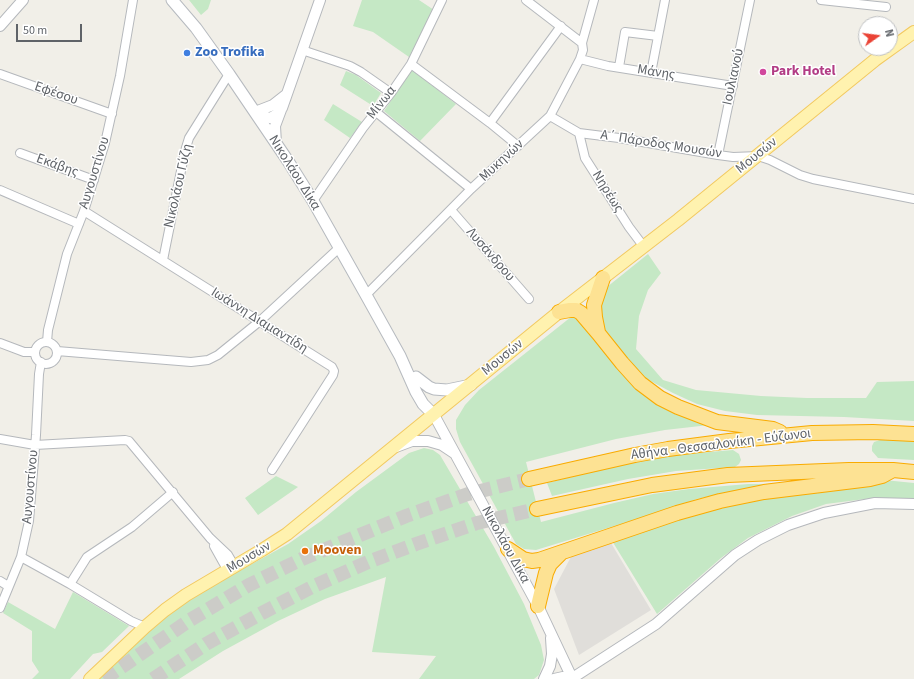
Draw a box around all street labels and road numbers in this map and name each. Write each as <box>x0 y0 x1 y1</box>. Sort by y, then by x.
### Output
street label: Ιουλιανού <box>720 47 748 107</box>
street label: Μάνης <box>636 62 676 84</box>
street label: Εφέσου <box>32 79 80 109</box>
street label: Μίνωα <box>364 83 400 123</box>
street label: Α΄ Πάροδος Μουσών <box>599 127 723 163</box>
street label: Νικολάου Δίκα <box>264 132 324 214</box>
street label: Μουσών <box>733 134 781 178</box>
street label: Αυγουστίνου <box>76 135 114 211</box>
street label: Μυκηνών <box>476 136 528 186</box>
street label: Νικολάου Γύζη <box>161 142 197 230</box>
street label: Εκάβης <box>34 151 80 181</box>
street label: Νηρέως <box>588 168 626 216</box>
street label: Λυσάνδρου <box>462 225 518 285</box>
street label: Ιωάννη Διαμαντίδη <box>207 284 311 358</box>
street label: Μουσών <box>479 336 527 380</box>
street label: Αθήνα - Θεσσαλονίκη - Εύζωνοι <box>630 426 812 464</box>
street label: Αυγουστίνου <box>19 449 43 525</box>
street label: Νικολάου Δίκα <box>477 504 533 586</box>
street label: Μουσών <box>224 538 274 578</box>

